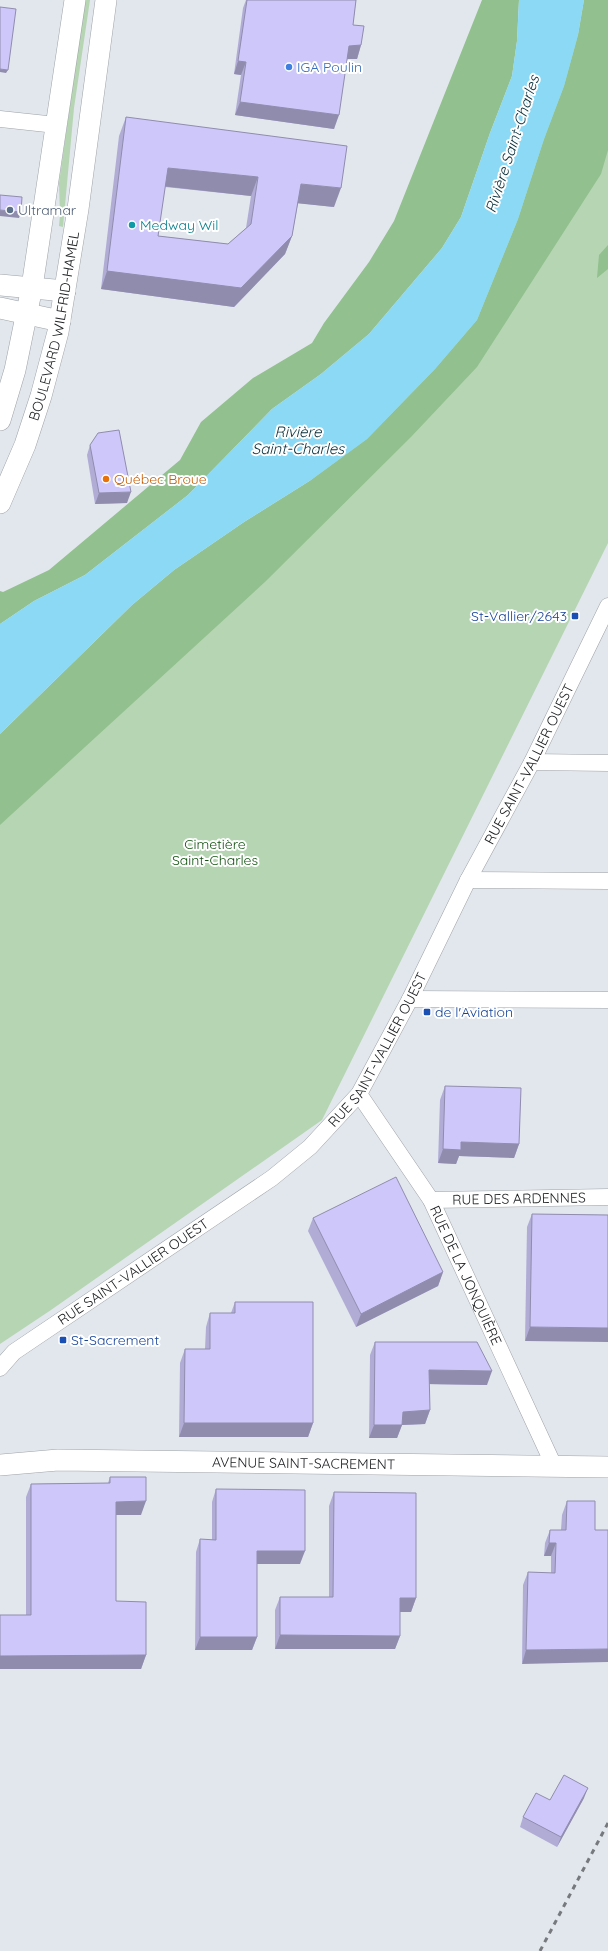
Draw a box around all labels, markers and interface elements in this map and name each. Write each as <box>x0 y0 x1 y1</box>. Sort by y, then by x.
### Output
place label: IGA Poulin <box>297 58 362 76</box>
marker: IGA Poulin <box>284 62 294 72</box>
water label: Rivière Saint-Charles <box>481 72 543 215</box>
place label: Ultramar <box>18 201 77 219</box>
marker: Ultramar <box>5 205 15 215</box>
place label: Medway Wil <box>140 216 219 234</box>
marker: Medway Wil <box>127 220 137 230</box>
street label: BOULEVARD WILFRID-HAMEL <box>25 230 83 423</box>
water label: Rivière Saint-Charles <box>252 422 345 458</box>
place label: Québec Broue <box>114 470 207 488</box>
marker: Québec Broue <box>101 474 111 484</box>
place label: St-Vallier/2643 <box>471 607 567 625</box>
marker: St-Vallier/2643 <box>570 611 580 621</box>
street label: RUE SAINT-VALLIER OUEST <box>480 681 578 847</box>
park label: Cimetière Saint-Charles <box>172 835 258 869</box>
street label: RUE SAINT-VALLIER OUEST <box>324 969 431 1131</box>
place label: de l'Aviation <box>435 1003 513 1021</box>
marker: de l'Aviation <box>422 1007 432 1017</box>
street label: RUE DES ARDENNES <box>452 1188 586 1209</box>
street label: RUE DE LA JONQUIÈRE <box>426 1203 506 1348</box>
street label: RUE SAINT-VALLIER OUEST <box>54 1214 212 1329</box>
place label: St-Sacrement <box>71 1331 159 1349</box>
marker: St-Sacrement <box>58 1335 68 1345</box>
street label: AVENUE SAINT-SACREMENT <box>212 1453 395 1473</box>

